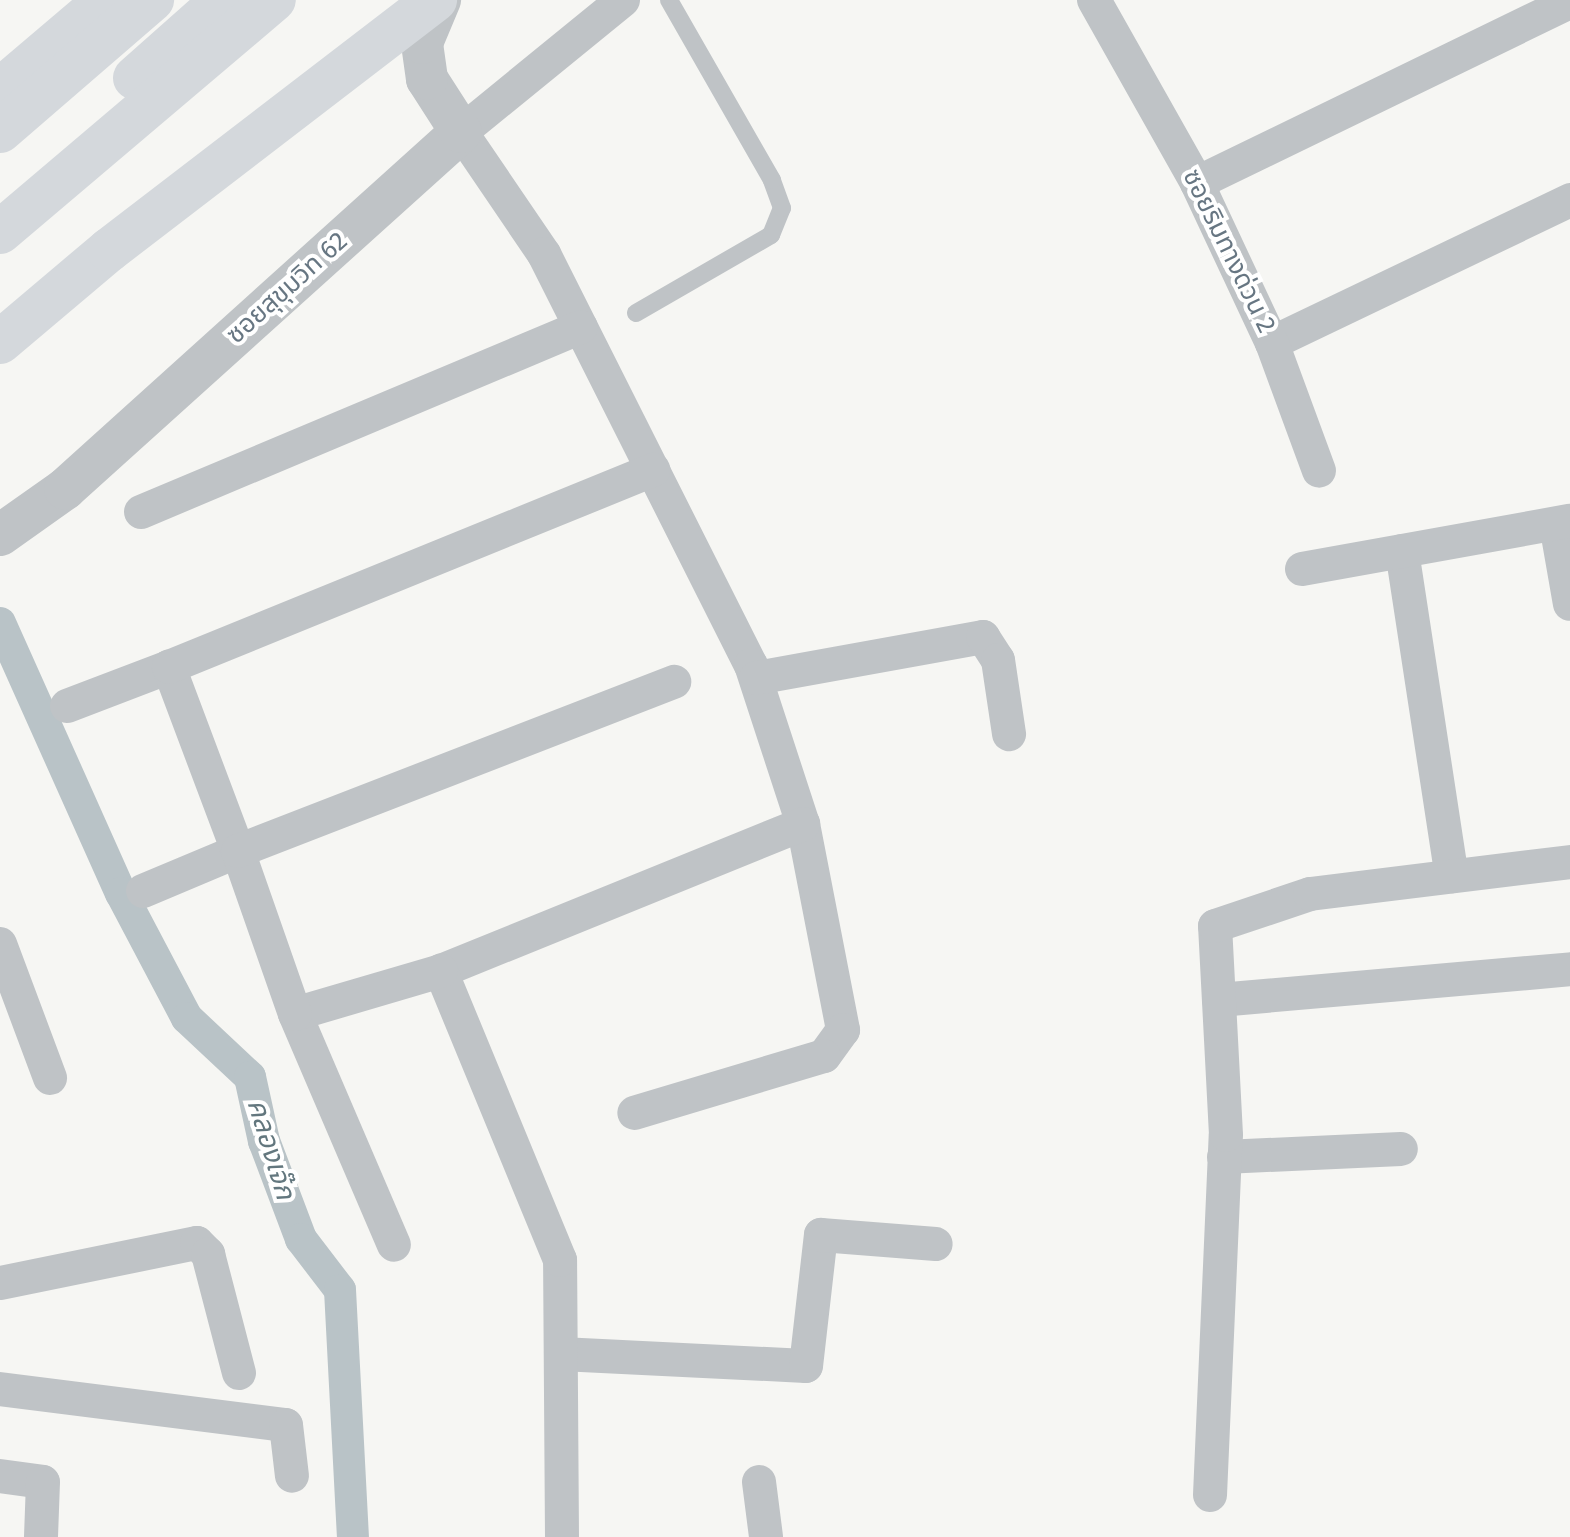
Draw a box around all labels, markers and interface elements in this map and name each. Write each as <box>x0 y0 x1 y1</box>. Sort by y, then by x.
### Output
street label: ซอยริมทางด่วน 2 <box>1176 164 1282 338</box>
street label: ซอยสุขุมวิท 62 <box>220 226 354 350</box>
water label: คลองเจ๊ก <box>240 1095 302 1203</box>

